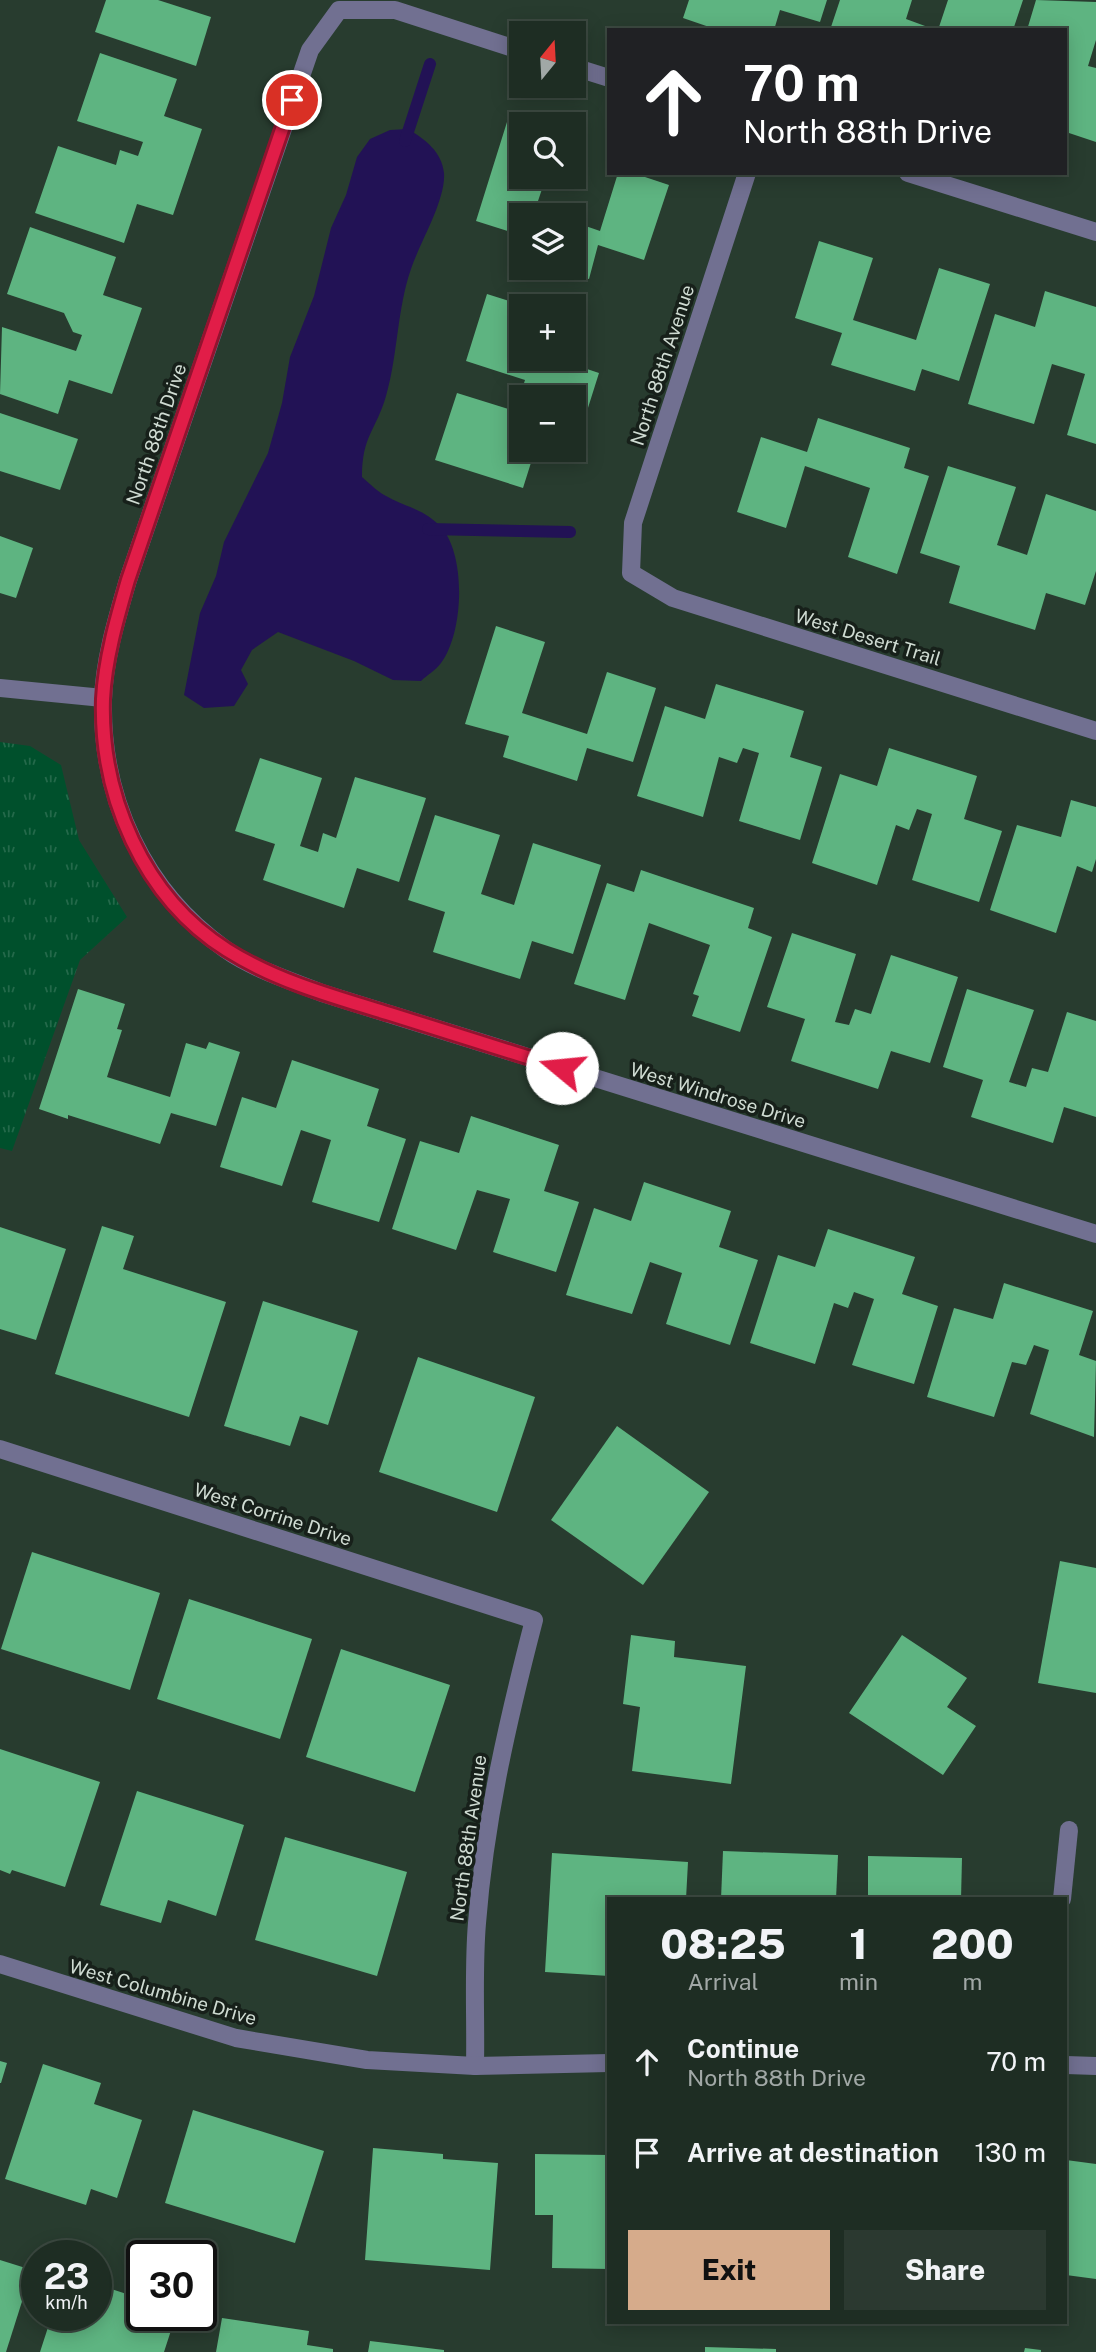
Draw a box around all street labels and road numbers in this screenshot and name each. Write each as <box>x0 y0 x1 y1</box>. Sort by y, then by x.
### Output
street label: North 88th Avenue <box>626 282 698 448</box>
street label: North 88th Drive <box>122 360 190 508</box>
street label: West Desert Trail <box>792 604 944 670</box>
street label: West Windrose Drive <box>627 1058 809 1132</box>
street label: West Corrine Drive <box>191 1478 355 1550</box>
street label: North 88th Avenue <box>445 1753 491 1923</box>
street label: West Columbine Drive <box>67 1955 259 2029</box>

